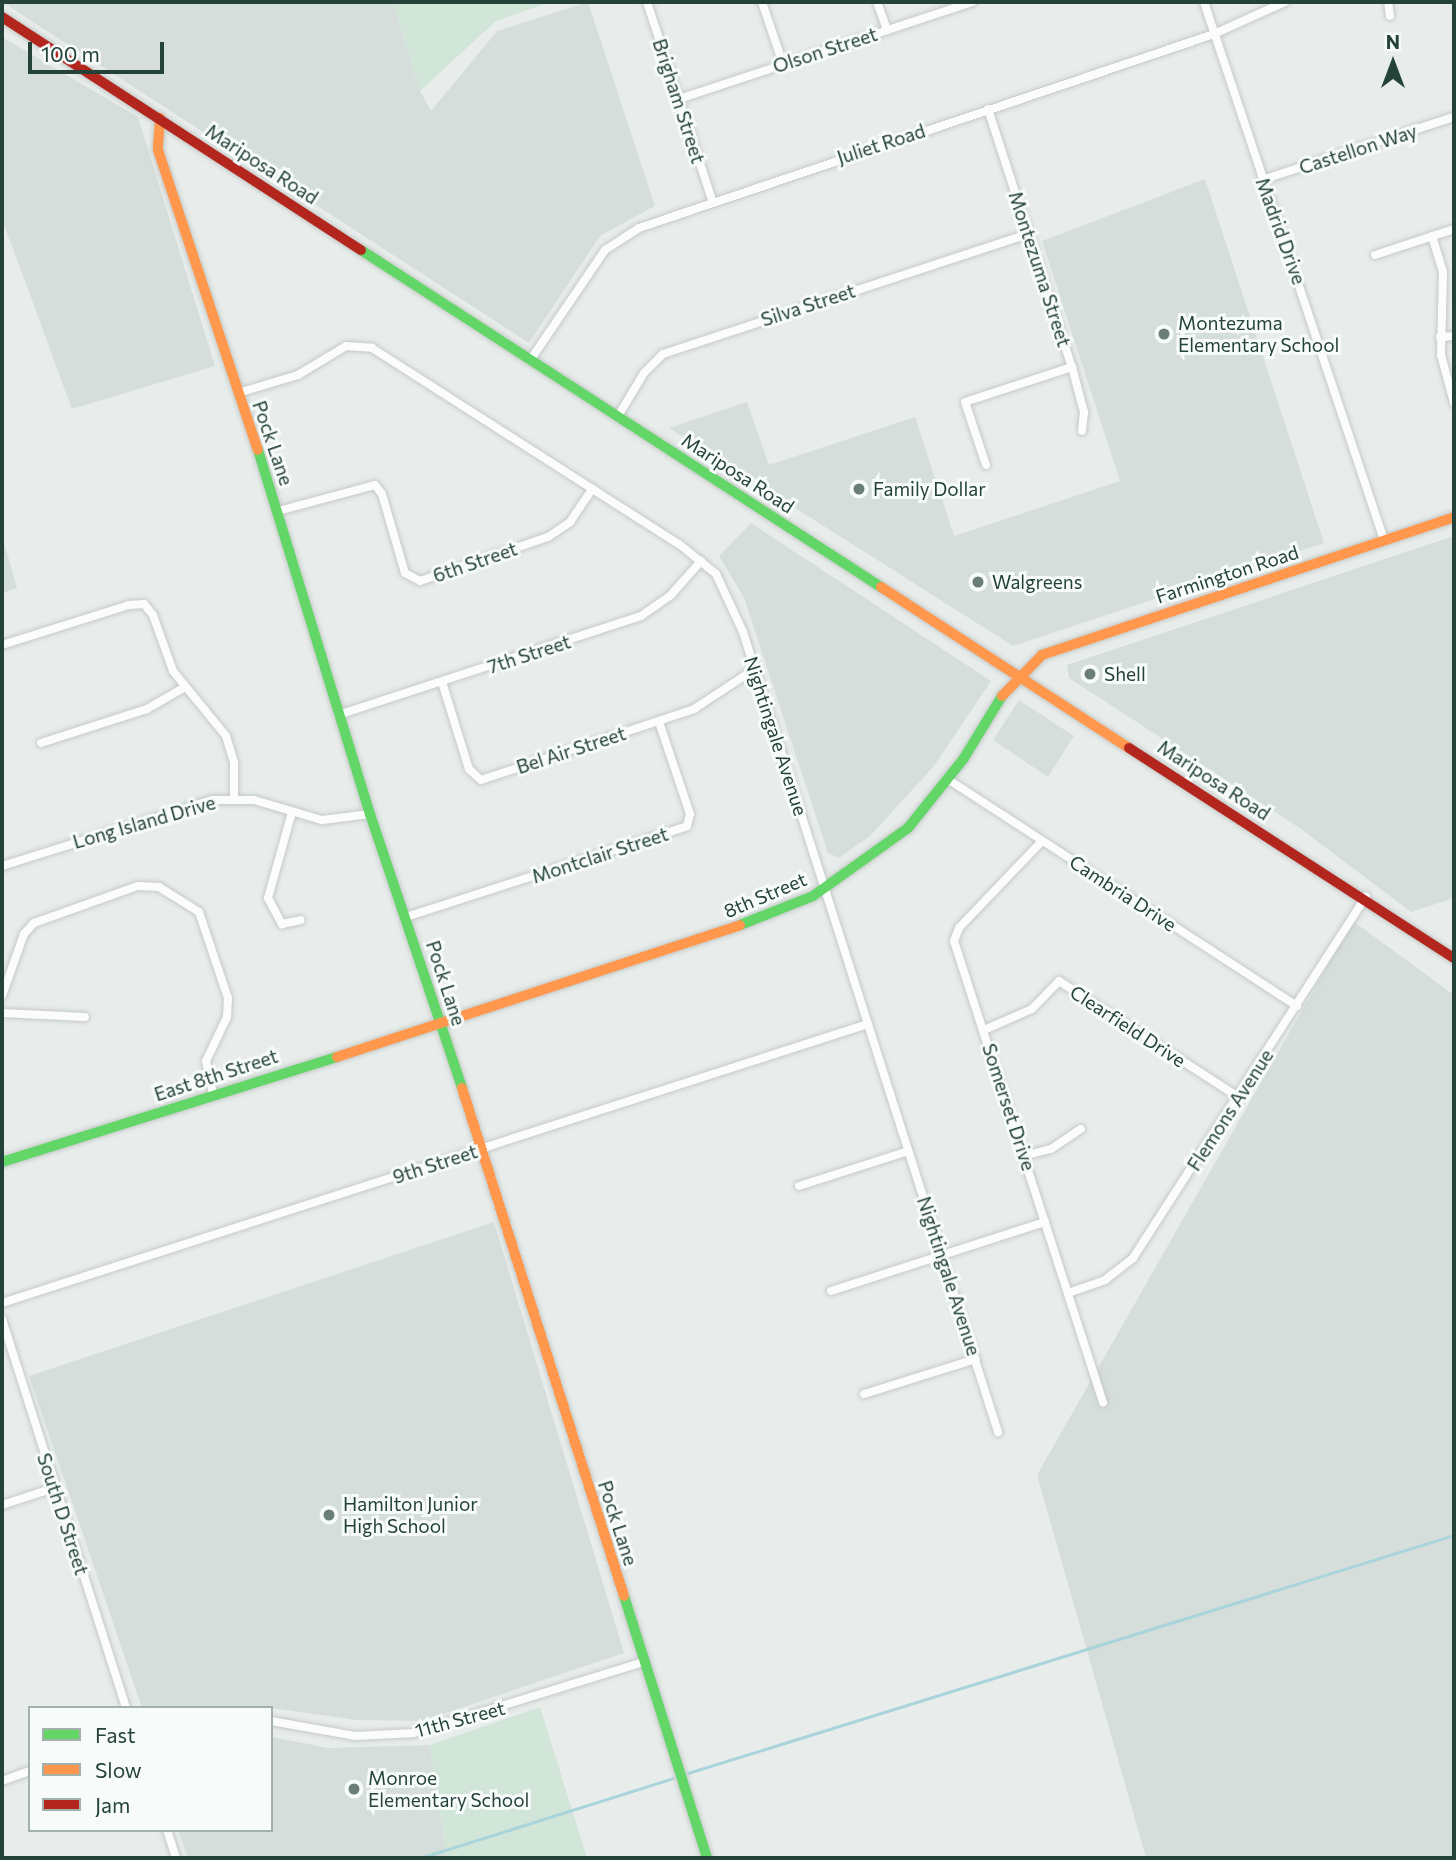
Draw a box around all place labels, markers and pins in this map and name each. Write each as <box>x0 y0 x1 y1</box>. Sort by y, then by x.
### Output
place label: Montezuma Elementary School <box>1178 312 1339 356</box>
marker: Montezuma Elementary School <box>1156 326 1172 342</box>
place label: Family Dollar <box>873 478 986 500</box>
marker: Family Dollar <box>851 481 867 497</box>
place label: Walgreens <box>992 571 1082 593</box>
marker: Walgreens <box>970 574 986 590</box>
place label: Shell <box>1104 663 1146 685</box>
marker: Shell <box>1082 666 1098 682</box>
place label: Hamilton Junior High School <box>343 1493 478 1537</box>
marker: Hamilton Junior High School <box>321 1507 337 1523</box>
place label: Monroe Elementary School <box>368 1767 529 1811</box>
marker: Monroe Elementary School <box>346 1781 362 1797</box>

